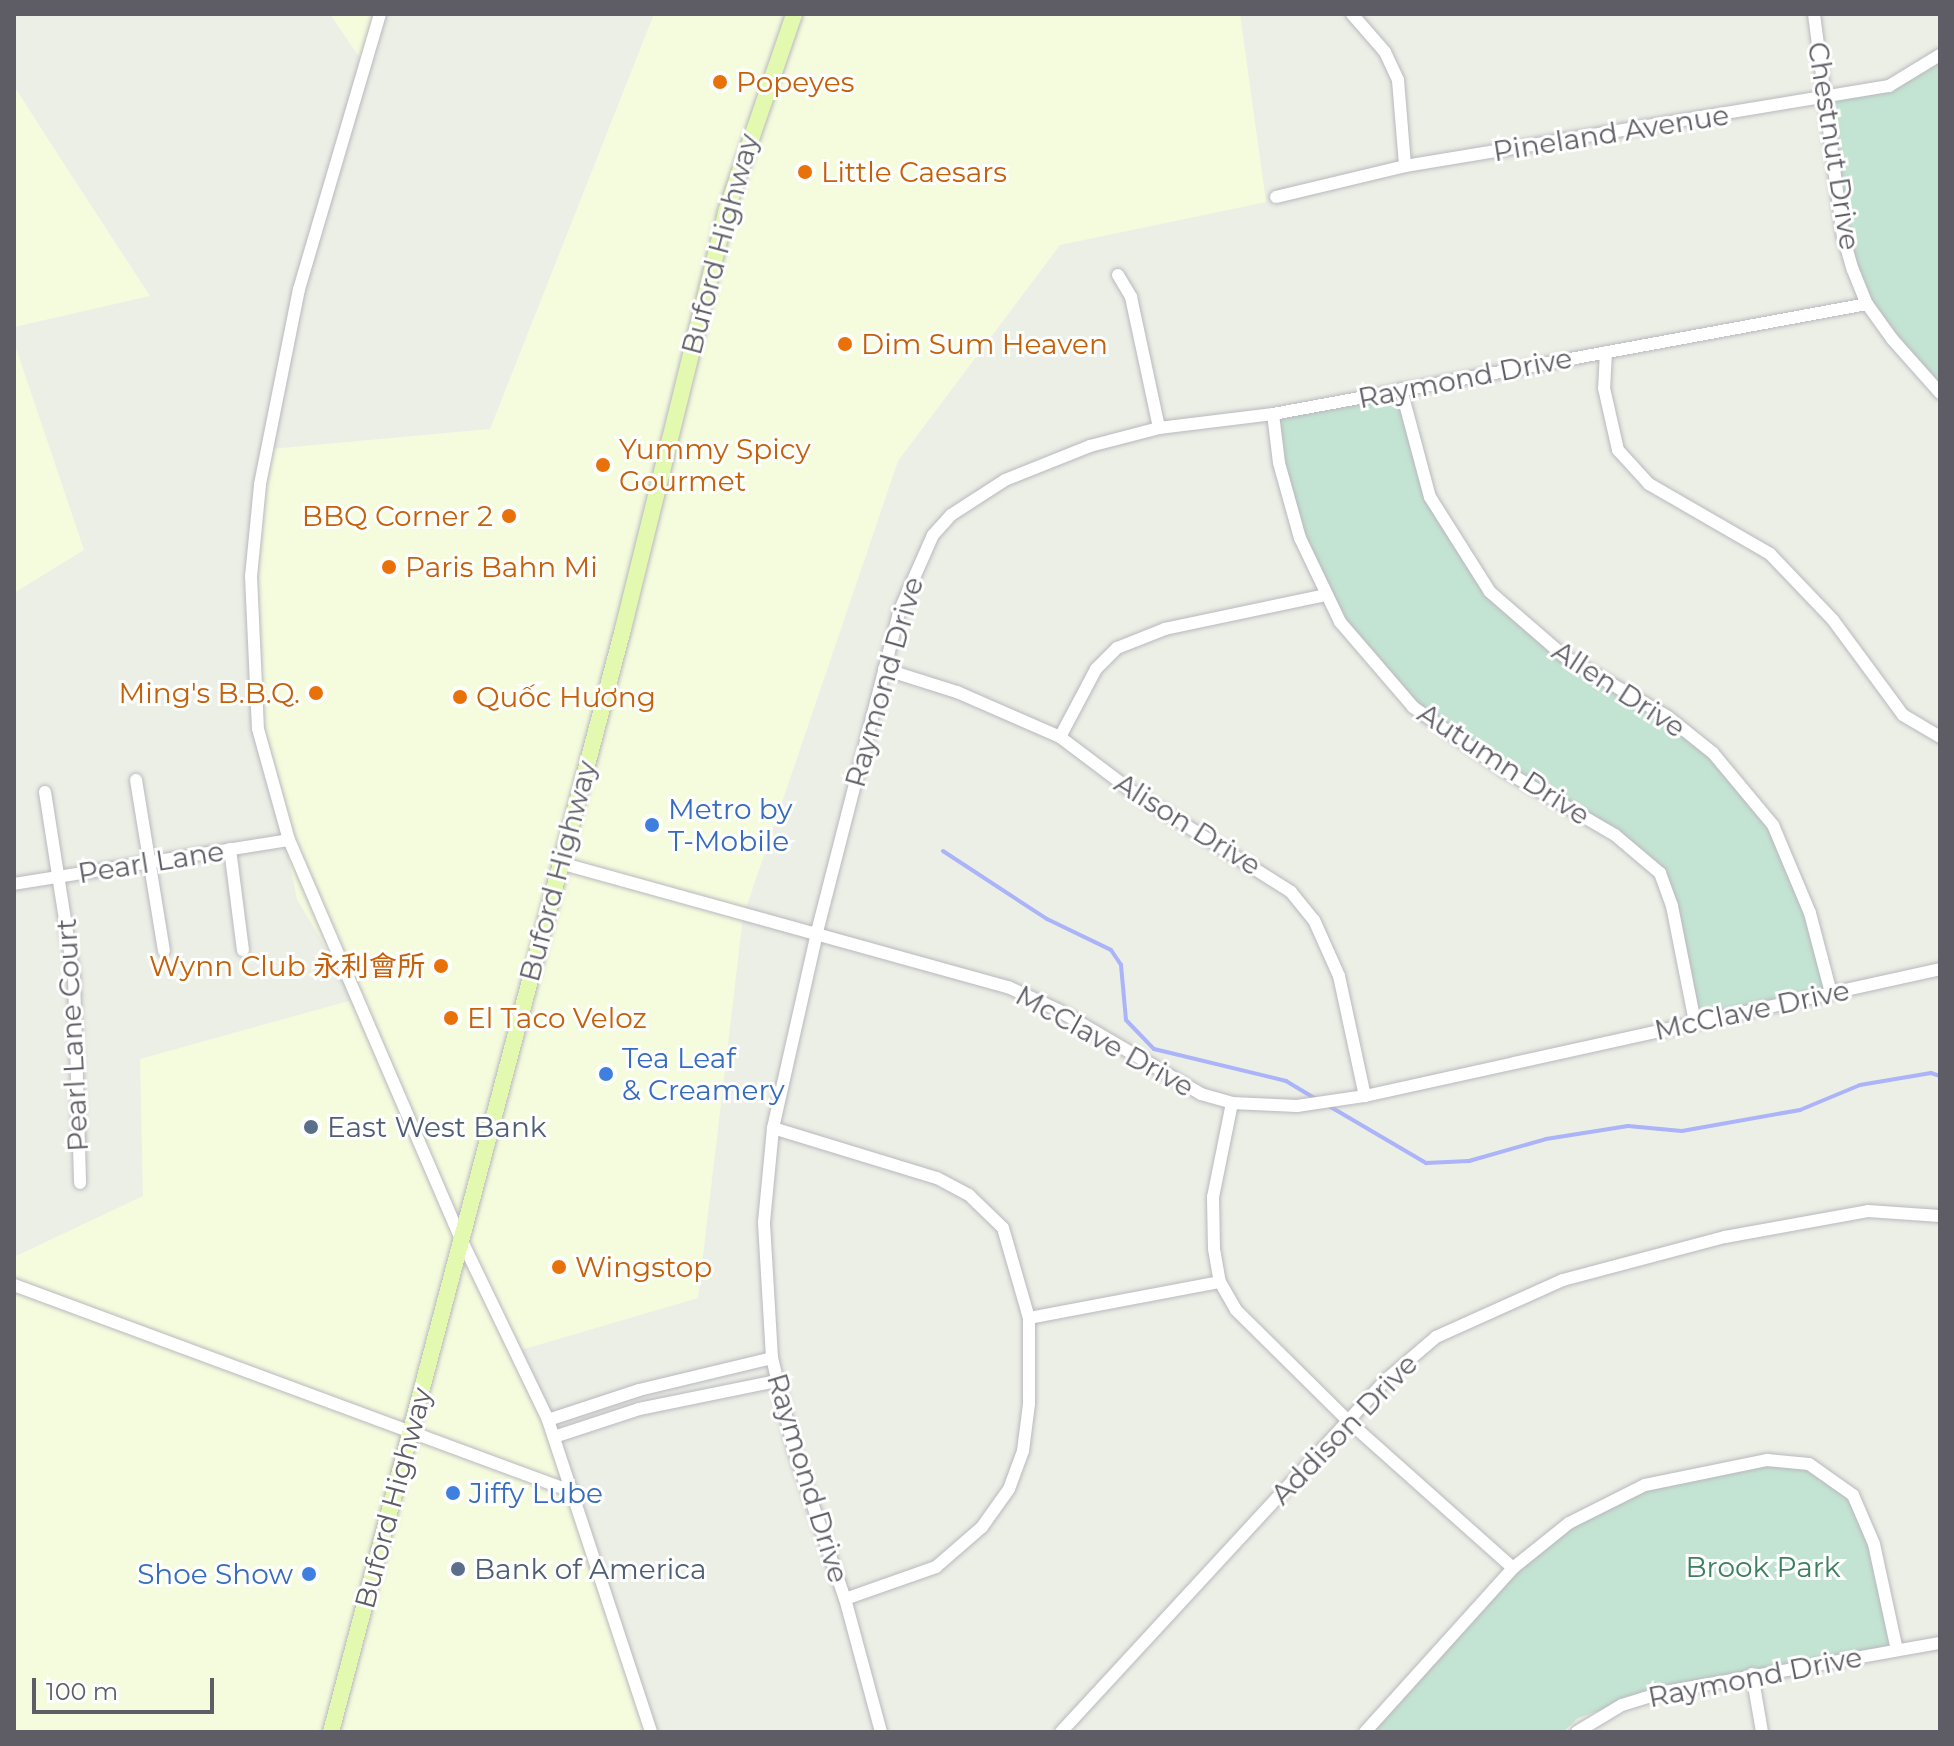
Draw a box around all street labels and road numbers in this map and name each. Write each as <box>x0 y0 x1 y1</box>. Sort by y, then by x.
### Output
street label: Chestnut Drive <box>1801 39 1867 253</box>
street label: Pineland Avenue <box>1491 98 1731 168</box>
street label: Buford Highway <box>674 130 766 358</box>
street label: Raymond Drive <box>1355 341 1575 415</box>
street label: Raymond Drive <box>838 573 930 791</box>
street label: Allen Drive <box>1546 634 1692 744</box>
street label: Autumn Drive <box>1412 696 1596 832</box>
street label: Buford Highway <box>512 757 604 985</box>
street label: Alison Drive <box>1109 766 1267 882</box>
street label: Pearl Lane <box>76 834 226 890</box>
street label: Pearl Lane Court <box>49 918 95 1152</box>
street label: McClave Drive <box>1651 973 1853 1047</box>
street label: McClave Drive <box>1010 978 1200 1104</box>
street label: Addison Drive <box>1264 1347 1424 1511</box>
street label: Raymond Drive <box>760 1369 856 1587</box>
street label: Buford Highway <box>347 1384 439 1612</box>
street label: Raymond Drive <box>1645 1640 1865 1714</box>

